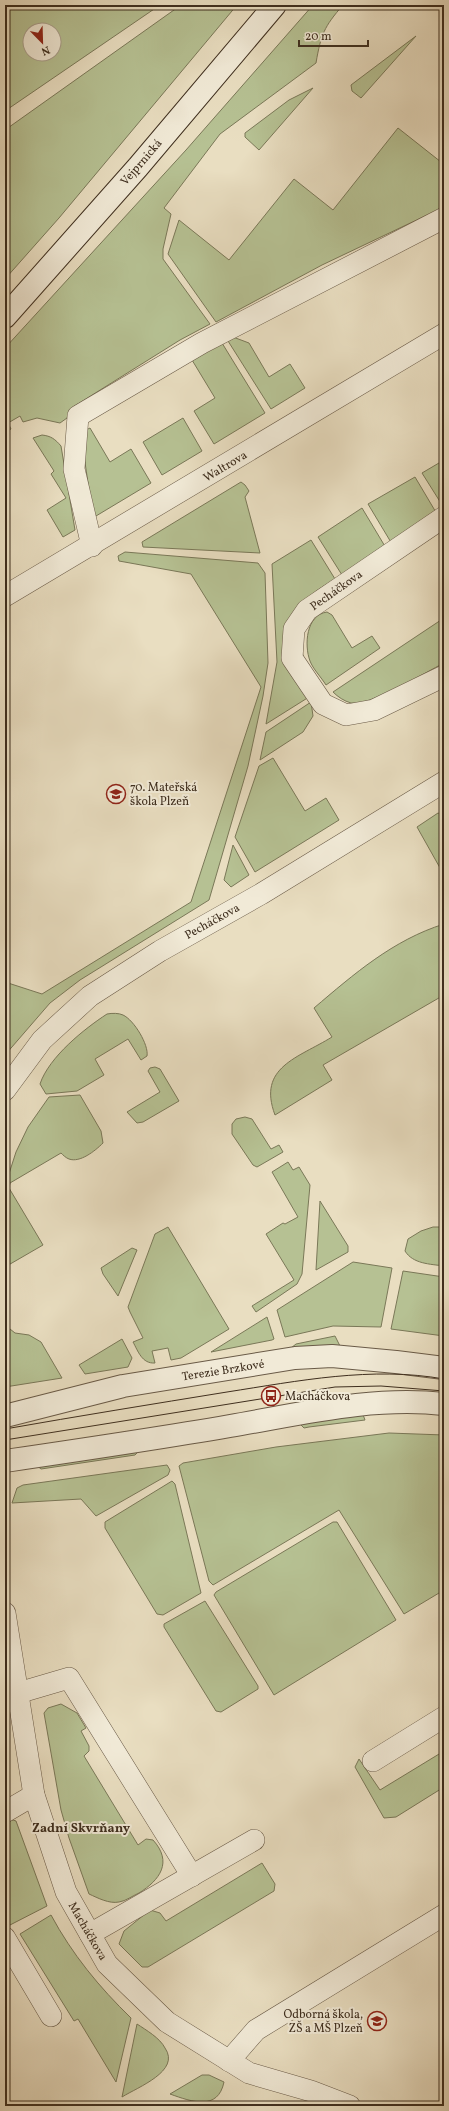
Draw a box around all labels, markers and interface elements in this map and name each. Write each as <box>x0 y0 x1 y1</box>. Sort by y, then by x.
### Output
north arrow <box>22 22 62 62</box>
scale bar <box>299 22 368 48</box>
text: 20 m <box>305 29 332 45</box>
text: N <box>39 41 52 58</box>
street label: Vejprnická <box>117 136 166 189</box>
street label: Waltrova <box>201 447 250 486</box>
street label: Pecháčkova <box>307 567 366 615</box>
place label: 70. Mateřská škola Plzeň <box>130 780 197 810</box>
school or university icon: 70. Mateřská škola Plzeň <box>105 783 127 805</box>
street label: Pecháčkova <box>182 900 243 944</box>
street label: Terezie Brzkové <box>181 1357 266 1385</box>
bus stop icon: Macháčkova <box>260 1385 282 1407</box>
place label: Macháčkova <box>285 1389 350 1405</box>
district label: Zadní Skvrňany <box>32 1820 131 1838</box>
street label: Macháčkova <box>64 1899 110 1964</box>
place label: Odborná škola, ZŠ a MŠ Plzeň <box>284 2007 363 2037</box>
school or university icon: Odborná škola, ZŠ a MŠ Plzeň <box>366 2010 388 2032</box>

